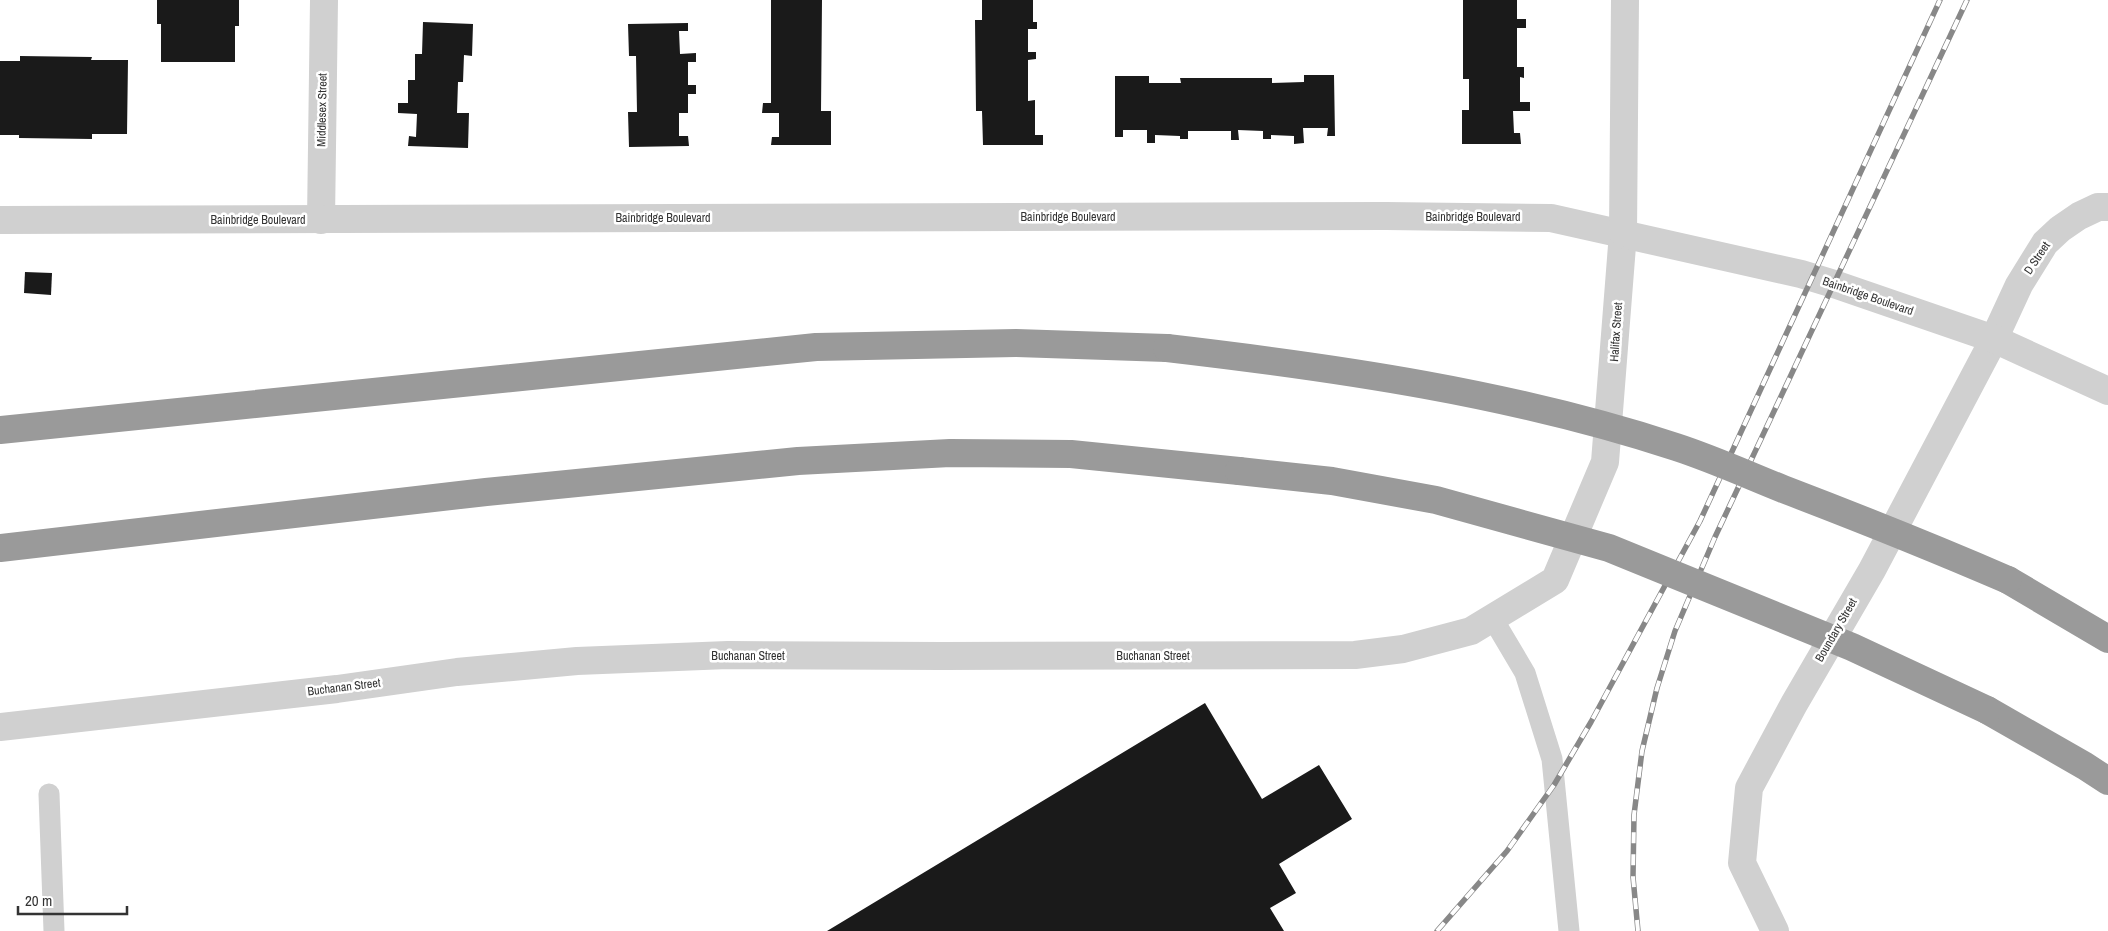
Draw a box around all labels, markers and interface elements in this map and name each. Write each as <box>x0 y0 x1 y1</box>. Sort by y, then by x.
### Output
street label: Middlesex Street <box>313 73 331 147</box>
street label: Bainbridge Boulevard <box>1020 209 1116 225</box>
street label: Bainbridge Boulevard <box>1425 209 1521 225</box>
street label: Bainbridge Boulevard <box>615 210 711 226</box>
street label: Bainbridge Boulevard <box>210 212 306 228</box>
street label: D Street <box>2020 238 2054 277</box>
street label: Bainbridge Boulevard <box>1820 273 1916 319</box>
street label: Halifax Street <box>1606 301 1626 362</box>
street label: Boundary Street <box>1811 595 1861 665</box>
street label: Buchanan Street <box>711 648 785 664</box>
street label: Buchanan Street <box>1116 648 1190 664</box>
street label: Buchanan Street <box>307 675 382 699</box>
scale bar <box>18 884 126 916</box>
text: 20 m <box>25 890 52 911</box>

